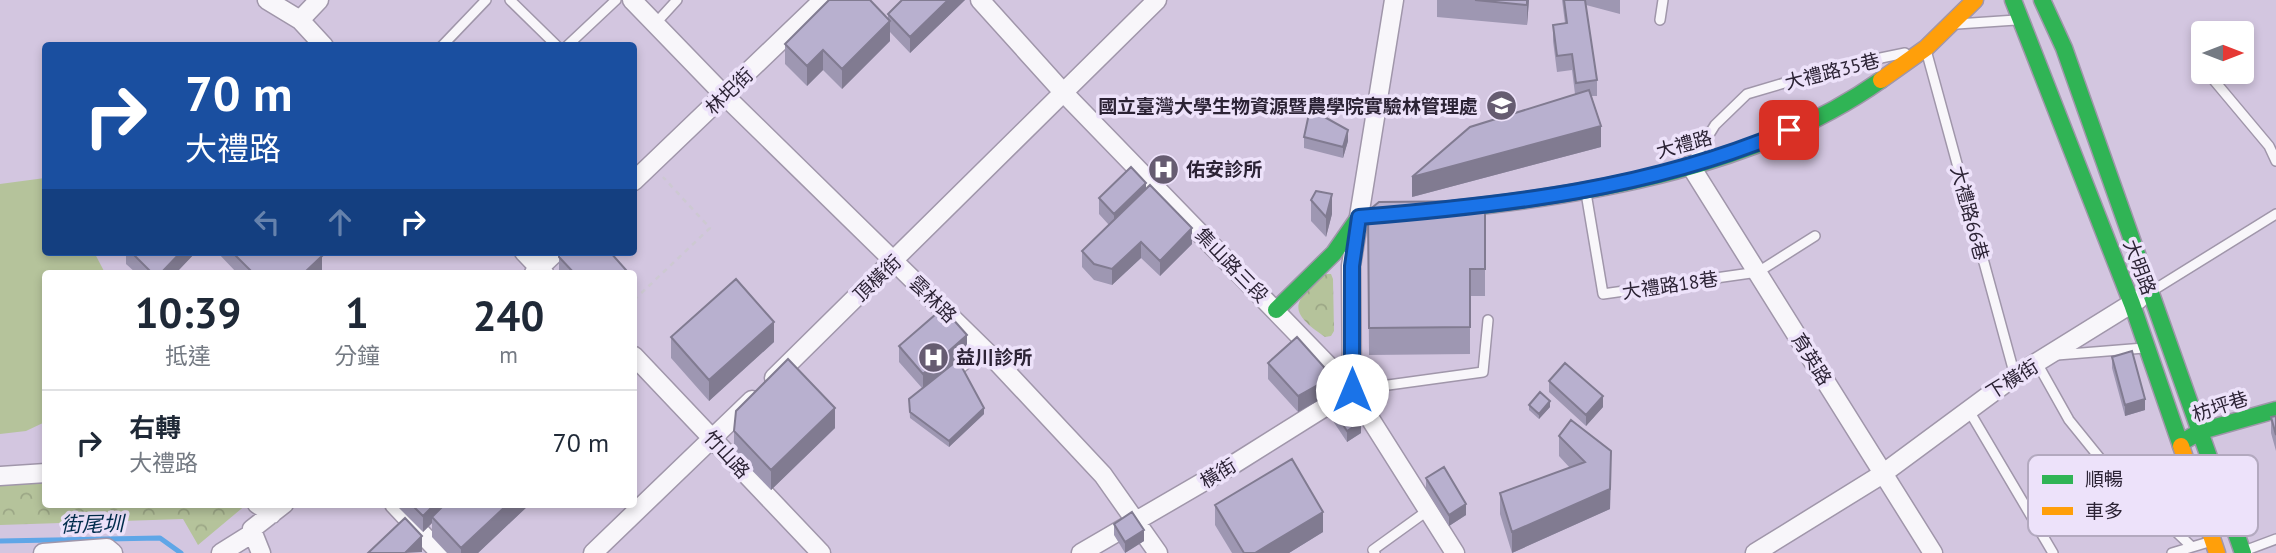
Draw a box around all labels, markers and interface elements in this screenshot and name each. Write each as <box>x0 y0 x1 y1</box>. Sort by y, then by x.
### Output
north arrow <box>2191 21 2254 84</box>
map controls <box>2191 21 2254 84</box>
street label: 大禮路35巷 <box>1782 48 1882 94</box>
text: 70 m <box>185 61 292 125</box>
street label: 林圯街 <box>700 63 758 119</box>
icon: right <box>70 70 161 161</box>
school or university icon: 國立臺灣大學生物資源暨農學院實驗林管理處 <box>1484 89 1518 123</box>
place label: 國立臺灣大學生物資源暨農學院實驗林管理處 <box>1098 94 1478 118</box>
pin <box>1759 100 1819 160</box>
icon: arrive <box>1770 111 1808 149</box>
street label: 大禮路 <box>1653 125 1715 163</box>
text: 大禮路 <box>185 127 281 169</box>
hospital icon: 佑安診所 <box>1146 152 1180 186</box>
place label: 佑安診所 <box>1186 157 1262 181</box>
street label: 大禮路66巷 <box>1946 163 1994 263</box>
icon: left <box>248 203 286 241</box>
icon: ahead <box>321 203 359 241</box>
icon: right <box>394 203 432 241</box>
street label: 集山路三段 <box>1190 222 1274 308</box>
street label: 大明路 <box>2119 236 2161 298</box>
street label: 頂橫街 <box>848 250 906 306</box>
street label: 大禮路18巷 <box>1620 266 1720 304</box>
street label: 雲林路 <box>904 271 962 327</box>
text: 10:39 <box>135 285 241 340</box>
text: 1 <box>345 285 369 340</box>
text: 240 <box>473 288 544 343</box>
street label: 育英路 <box>1787 328 1837 390</box>
text: m <box>499 340 518 369</box>
hospital icon: 益川診所 <box>916 340 950 374</box>
text: 抵達 <box>165 341 211 370</box>
text: 分鐘 <box>334 341 380 370</box>
place label: 益川診所 <box>956 345 1032 369</box>
position arrow <box>1315 353 1389 427</box>
street label: 下橫街 <box>1981 354 2043 404</box>
street label: 枋坪巷 <box>2189 386 2251 426</box>
text: 右轉 <box>129 411 181 444</box>
icon: right <box>70 424 108 462</box>
street label: 竹山路 <box>699 425 755 483</box>
text: 70 m <box>553 426 609 459</box>
text: 大禮路 <box>129 448 198 477</box>
street label: 橫街 <box>1196 453 1240 493</box>
legend <box>2028 455 2258 536</box>
text: 順暢 <box>2085 467 2123 491</box>
text: 車多 <box>2085 499 2123 523</box>
water label: 街尾圳 <box>60 510 127 538</box>

